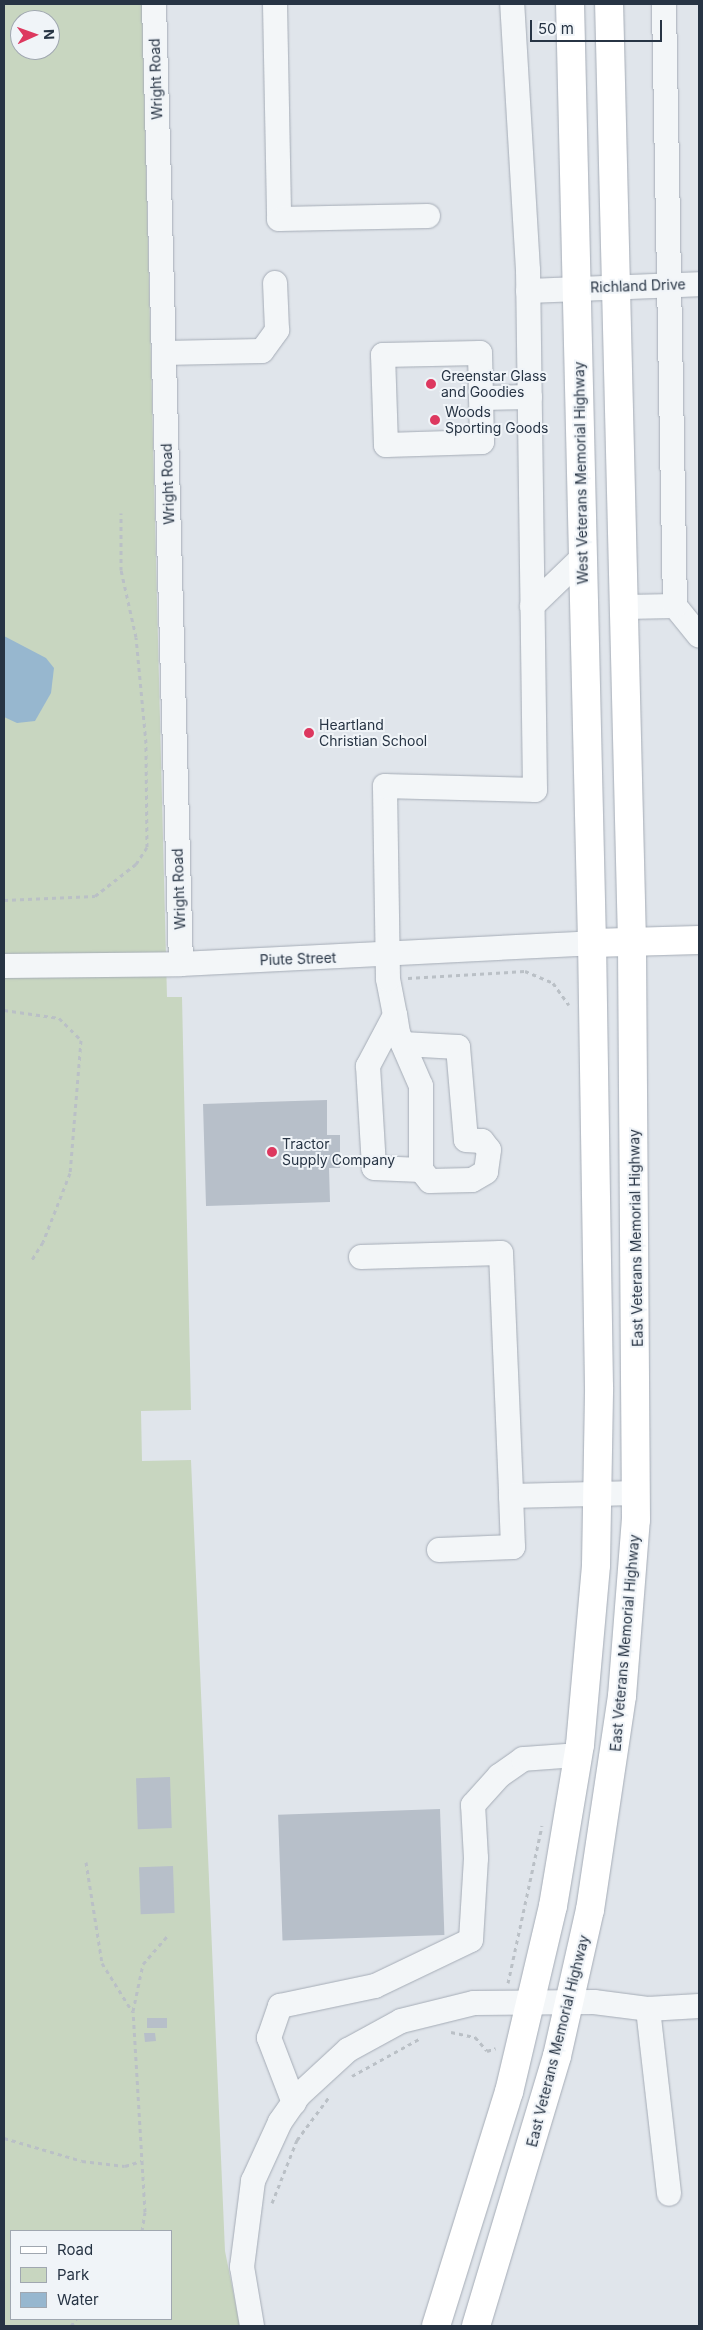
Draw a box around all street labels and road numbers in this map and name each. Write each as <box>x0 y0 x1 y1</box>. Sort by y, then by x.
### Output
street label: Wright Road <box>146 38 166 120</box>
street label: Richland Drive <box>590 276 686 296</box>
street label: West Veterans Memorial Highway <box>571 361 591 585</box>
street label: Wright Road <box>158 443 178 525</box>
street label: Wright Road <box>169 848 189 930</box>
street label: Piute Street <box>259 949 337 969</box>
street label: East Veterans Memorial Highway <box>626 1129 646 1347</box>
street label: East Veterans Memorial Highway <box>607 1534 643 1752</box>
street label: East Veterans Memorial Highway <box>524 1933 592 2149</box>

